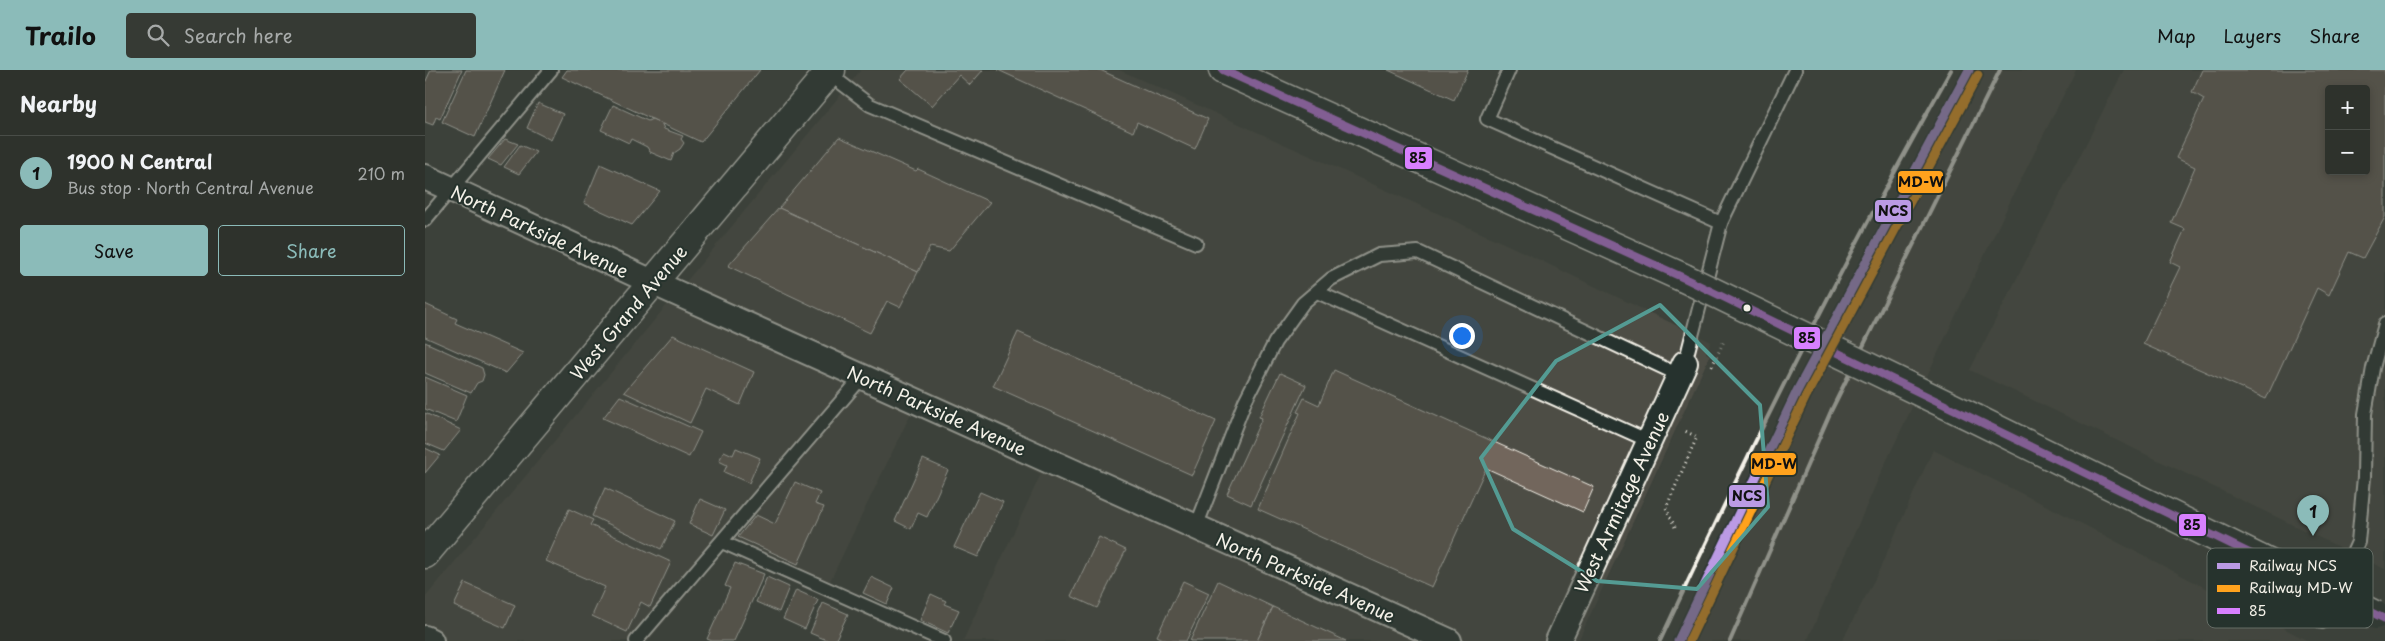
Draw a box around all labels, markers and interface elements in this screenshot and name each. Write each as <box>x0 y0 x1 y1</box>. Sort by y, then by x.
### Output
search box <box>126 13 476 58</box>
text: Trailo <box>25 17 96 53</box>
icon: search <box>144 21 172 49</box>
text: Search here <box>184 21 292 49</box>
text: Map <box>2157 22 2196 49</box>
text: Layers <box>2224 22 2281 49</box>
text: Share <box>2309 22 2360 49</box>
map controls <box>2325 85 2370 175</box>
button: + <box>2325 85 2370 130</box>
text: Nearby <box>20 87 97 119</box>
button: − <box>2325 130 2370 175</box>
line badge: 85 <box>1404 146 1433 170</box>
text: 1900 N Central <box>67 147 213 175</box>
text: 85 <box>1409 147 1427 168</box>
text: 1 <box>32 161 40 185</box>
text: 210 m <box>357 161 405 185</box>
line badge: MD-W <box>1897 170 1944 194</box>
text: MD-W <box>1898 171 1944 192</box>
text: Bus stop · North Central Avenue <box>67 175 314 199</box>
street label: North Parkside Avenue <box>447 178 634 284</box>
line badge: NCS <box>1874 199 1912 223</box>
text: NCS <box>1878 200 1908 221</box>
button: Save <box>20 225 208 276</box>
button: Share <box>218 225 405 276</box>
street label: West Grand Avenue <box>563 238 693 386</box>
unlabelled marker <box>1742 303 1752 313</box>
your location <box>1449 323 1475 349</box>
line badge: 85 <box>1793 326 1821 350</box>
text: 85 <box>1798 327 1816 348</box>
street label: North Parkside Avenue <box>843 358 1031 462</box>
street label: West Armitage Avenue <box>1567 406 1675 597</box>
line badge: MD-W <box>1750 452 1797 476</box>
text: MD-W <box>1751 453 1797 474</box>
line badge: NCS <box>1728 484 1766 508</box>
text: NCS <box>1732 485 1762 506</box>
pin: 1 <box>2297 495 2329 536</box>
line badge: 85 <box>2178 513 2207 537</box>
text: 85 <box>2183 514 2201 535</box>
street label: North Parkside Avenue <box>1212 525 1400 629</box>
legend <box>2207 548 2373 628</box>
text: Railway NCS <box>2249 555 2337 576</box>
text: Railway MD-W <box>2249 577 2353 598</box>
text: 85 <box>2249 600 2266 621</box>

